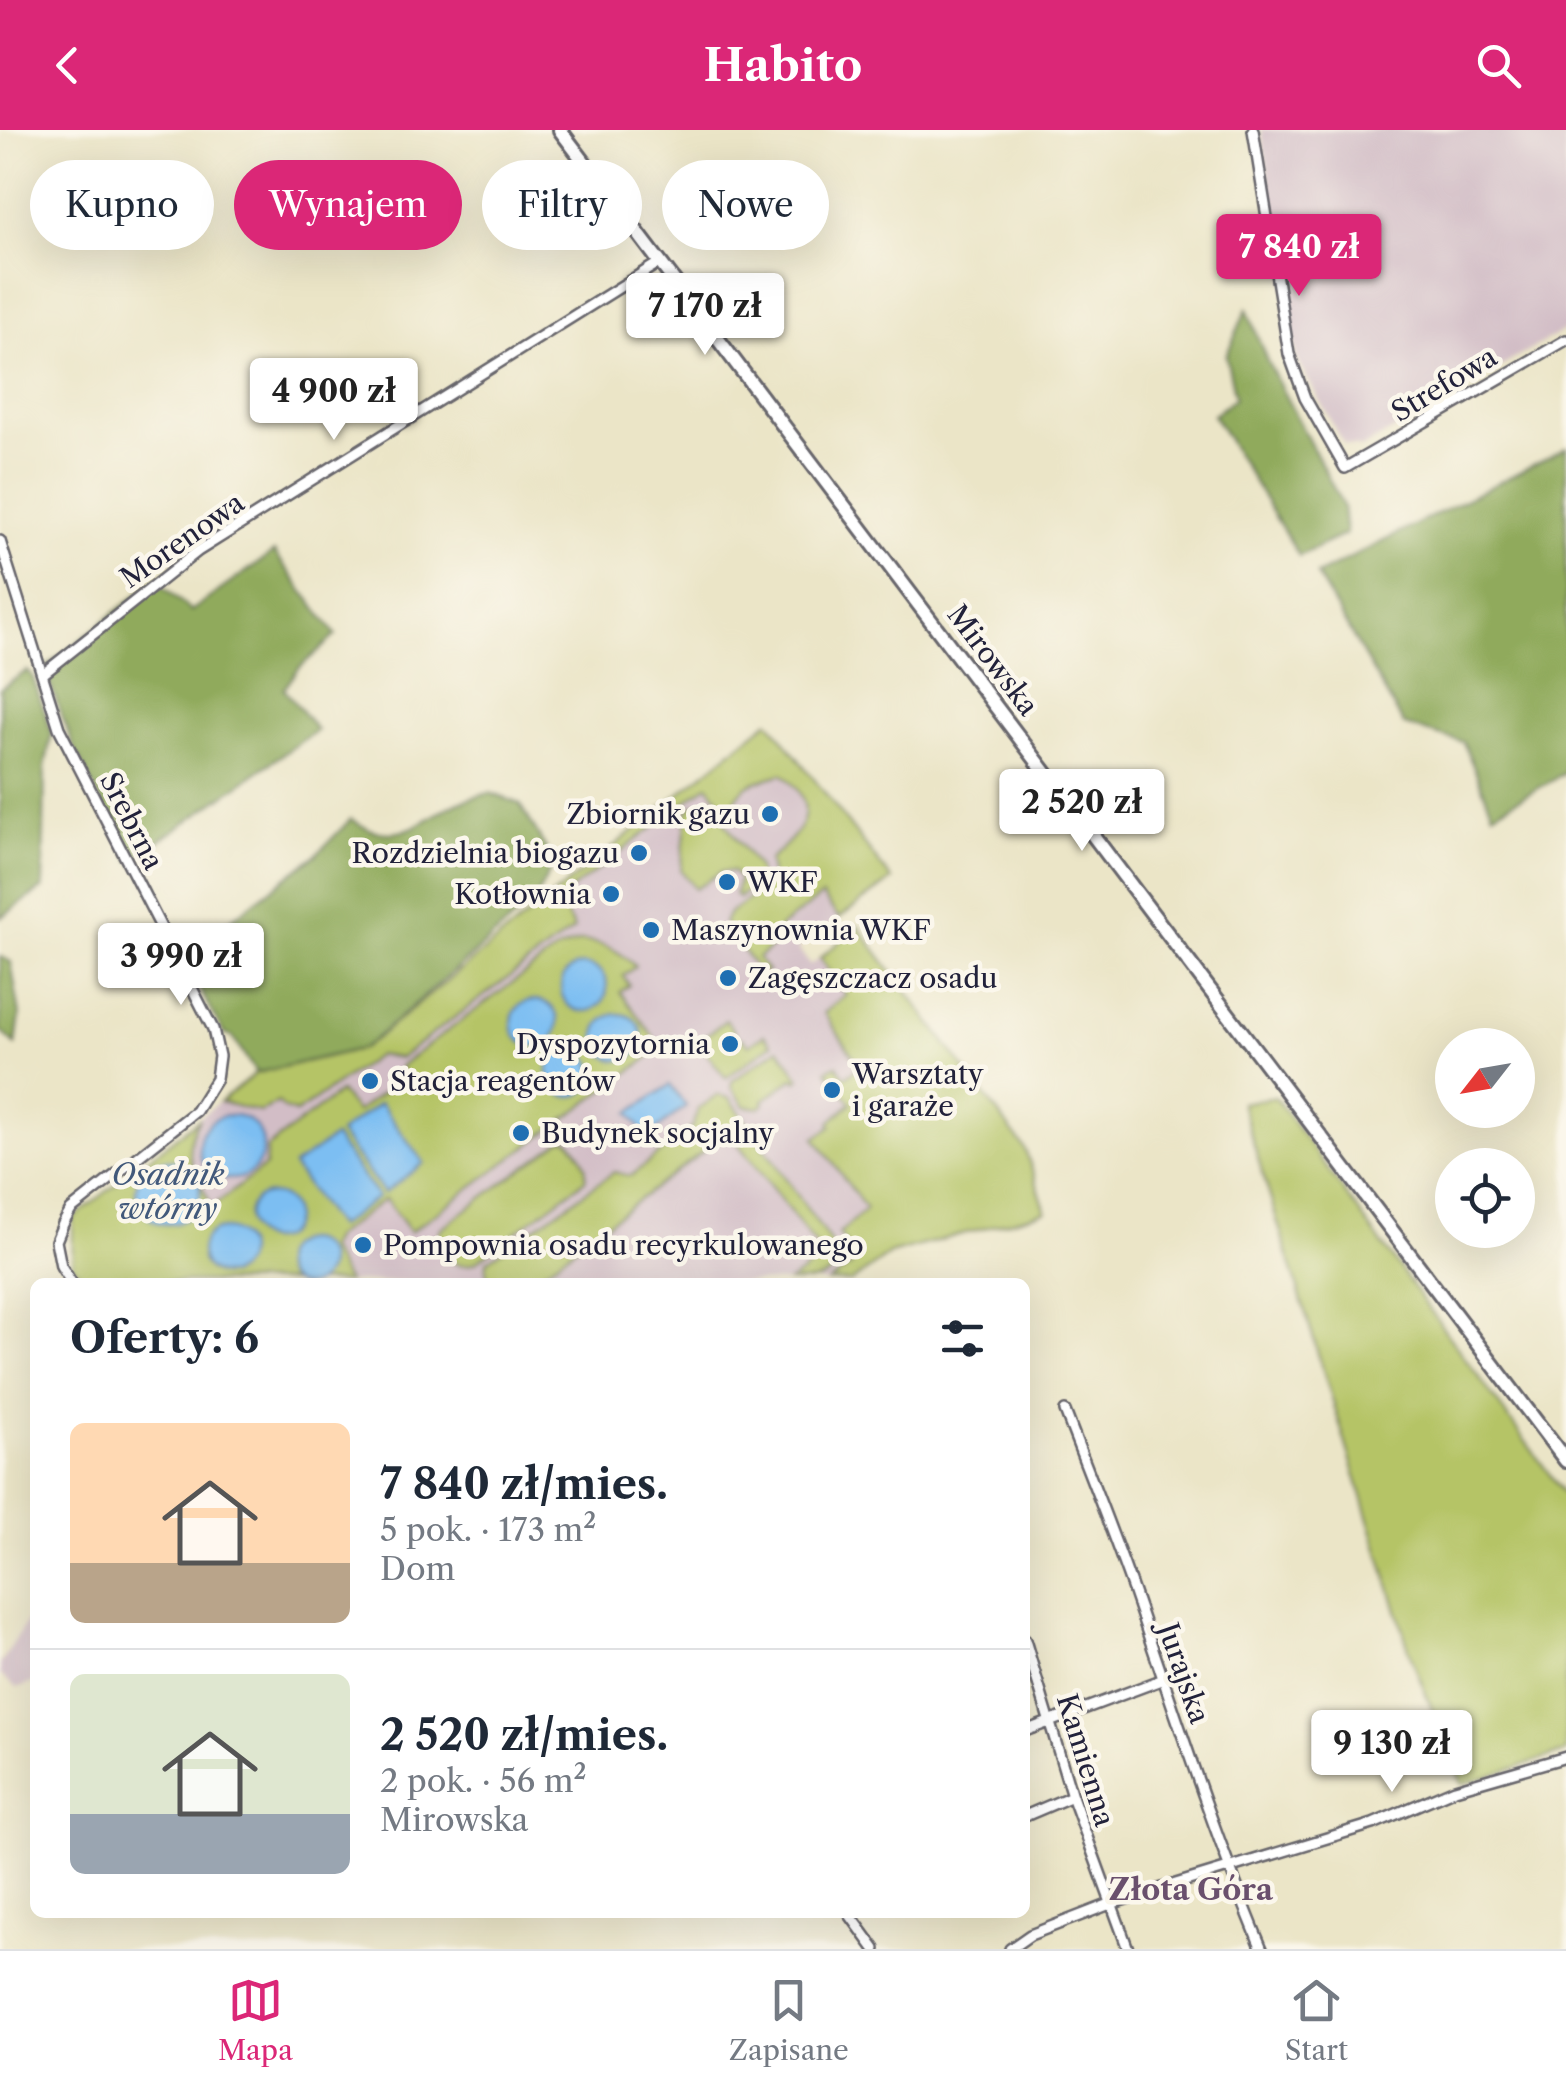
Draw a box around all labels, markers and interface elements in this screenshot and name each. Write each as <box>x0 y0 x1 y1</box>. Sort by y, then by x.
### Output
text: Habito <box>704 37 862 93</box>
icon: back <box>40 38 95 93</box>
icon: search <box>1471 38 1526 93</box>
chip: Kupno <box>30 160 214 250</box>
chip: Wynajem <box>234 160 462 250</box>
chip: Filtry <box>482 160 642 250</box>
chip: Nowe <box>662 160 829 250</box>
pin: 7 840 zł <box>1196 214 1402 299</box>
text: 7 840 zł <box>1238 227 1360 266</box>
pin: 7 170 zł <box>602 273 808 358</box>
text: 7 170 zł <box>648 286 762 325</box>
street label: Strefowa <box>1385 339 1503 429</box>
pin: 4 900 zł <box>231 358 437 443</box>
text: 4 900 zł <box>272 371 396 410</box>
street label: Morenowa <box>114 485 250 595</box>
street label: Mirowska <box>940 598 1046 722</box>
street label: Srebrna <box>93 767 171 876</box>
pin: 2 520 zł <box>979 769 1185 854</box>
text: 2 520 zł <box>1021 782 1143 821</box>
place label: Zbiornik gazu <box>566 797 750 831</box>
marker: Zbiornik gazu <box>759 803 781 825</box>
place label: Rozdzielnia biogazu <box>351 836 619 870</box>
marker: Rozdzielnia biogazu <box>628 842 650 864</box>
place label: WKF <box>746 865 818 899</box>
marker: WKF <box>716 871 738 893</box>
place label: Kotłownia <box>454 877 591 911</box>
marker: Kotłownia <box>600 883 622 905</box>
place label: Maszynownia WKF <box>671 913 931 947</box>
marker: Maszynownia WKF <box>640 919 662 941</box>
pin: 3 990 zł <box>78 923 284 1008</box>
text: 3 990 zł <box>120 936 242 975</box>
place label: Zagęszczacz osadu <box>748 961 998 995</box>
marker: Zagęszczacz osadu <box>717 967 739 989</box>
place label: Dyspozytornia <box>516 1027 710 1061</box>
north arrow <box>1435 1028 1535 1128</box>
map controls <box>1435 1028 1535 1248</box>
marker: Dyspozytornia <box>719 1033 741 1055</box>
place label: Warsztaty i garaże <box>851 1057 984 1123</box>
place label: Stacja reagentów <box>390 1064 616 1098</box>
marker: Stacja reagentów <box>359 1070 381 1092</box>
marker: Warsztaty i garaże <box>821 1079 843 1101</box>
place label: Budynek socjalny <box>541 1116 774 1150</box>
marker: Budynek socjalny <box>510 1122 532 1144</box>
button: locate <box>1435 1148 1535 1248</box>
water label: Osadnik wtórny <box>111 1156 225 1227</box>
place label: Pompownia osadu recyrkulowanego <box>383 1228 864 1262</box>
marker: Pompownia osadu recyrkulowanego <box>352 1234 374 1256</box>
icon: filters <box>935 1311 990 1366</box>
text: Oferty: 6 <box>70 1312 259 1364</box>
text: 7 840 zł/mies. <box>380 1458 668 1510</box>
icon: home <box>150 1463 270 1583</box>
text: 5 pok. · 173 m² <box>380 1510 596 1549</box>
text: Dom <box>380 1549 455 1588</box>
street label: Jurajska <box>1150 1615 1217 1728</box>
street label: Kamienna <box>1050 1690 1122 1831</box>
text: 2 520 zł/mies. <box>380 1709 668 1761</box>
pin: 9 130 zł <box>1289 1710 1495 1795</box>
icon: home <box>150 1714 270 1834</box>
text: 9 130 zł <box>1333 1723 1451 1762</box>
text: 2 pok. · 56 m² <box>380 1761 587 1800</box>
text: Mirowska <box>380 1800 528 1839</box>
district label: Złota Góra <box>1109 1871 1274 1908</box>
tab: Mapa <box>218 1973 293 2067</box>
tab: Zapisane <box>729 1973 849 2067</box>
tab: Start <box>1285 1973 1348 2067</box>

